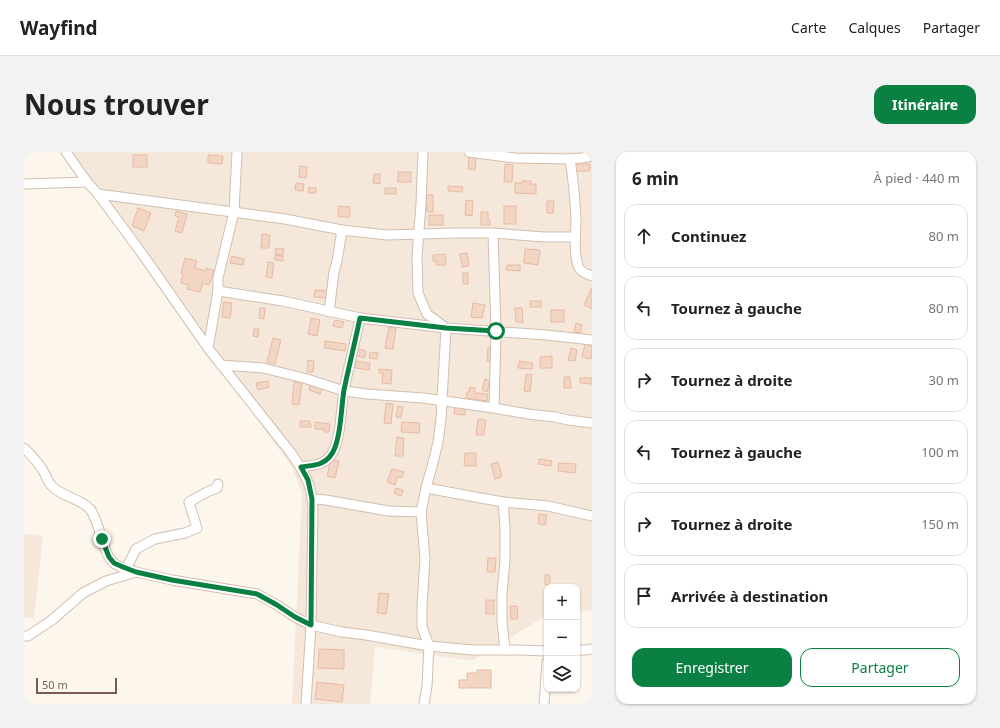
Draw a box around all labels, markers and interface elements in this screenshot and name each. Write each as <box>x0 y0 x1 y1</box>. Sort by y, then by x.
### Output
text: Wayfind <box>20 15 98 41</box>
text: Carte <box>791 18 827 37</box>
text: Calques <box>849 18 901 37</box>
text: Partager <box>923 18 980 37</box>
text: Nous trouver <box>24 85 209 123</box>
button: Itinéraire <box>874 85 976 124</box>
text: 6 min <box>632 167 679 190</box>
text: À pied · 440 m <box>874 169 960 187</box>
icon: ahead <box>633 225 655 247</box>
text: Continuez <box>671 226 746 246</box>
text: 80 m <box>929 227 959 245</box>
icon: left <box>633 297 655 319</box>
text: Tournez à gauche <box>671 298 802 318</box>
text: 80 m <box>929 299 959 317</box>
route start <box>487 322 505 340</box>
icon: right <box>633 369 655 391</box>
text: Tournez à droite <box>671 370 792 390</box>
text: 30 m <box>929 371 959 389</box>
icon: left <box>633 441 655 463</box>
text: Tournez à gauche <box>671 442 802 462</box>
text: 100 m <box>921 443 959 461</box>
icon: right <box>633 513 655 535</box>
text: Tournez à droite <box>671 514 792 534</box>
text: 150 m <box>921 515 959 533</box>
route end <box>93 530 111 548</box>
map controls <box>544 584 580 692</box>
button: + <box>544 584 580 620</box>
icon: arrive <box>633 585 655 607</box>
text: Arrivée à destination <box>671 586 828 606</box>
button: − <box>544 620 580 656</box>
button: Enregistrer <box>632 648 792 687</box>
button: Partager <box>800 648 960 687</box>
button: layers <box>544 656 580 692</box>
scale bar <box>36 676 117 695</box>
text: 50 m <box>42 677 68 692</box>

